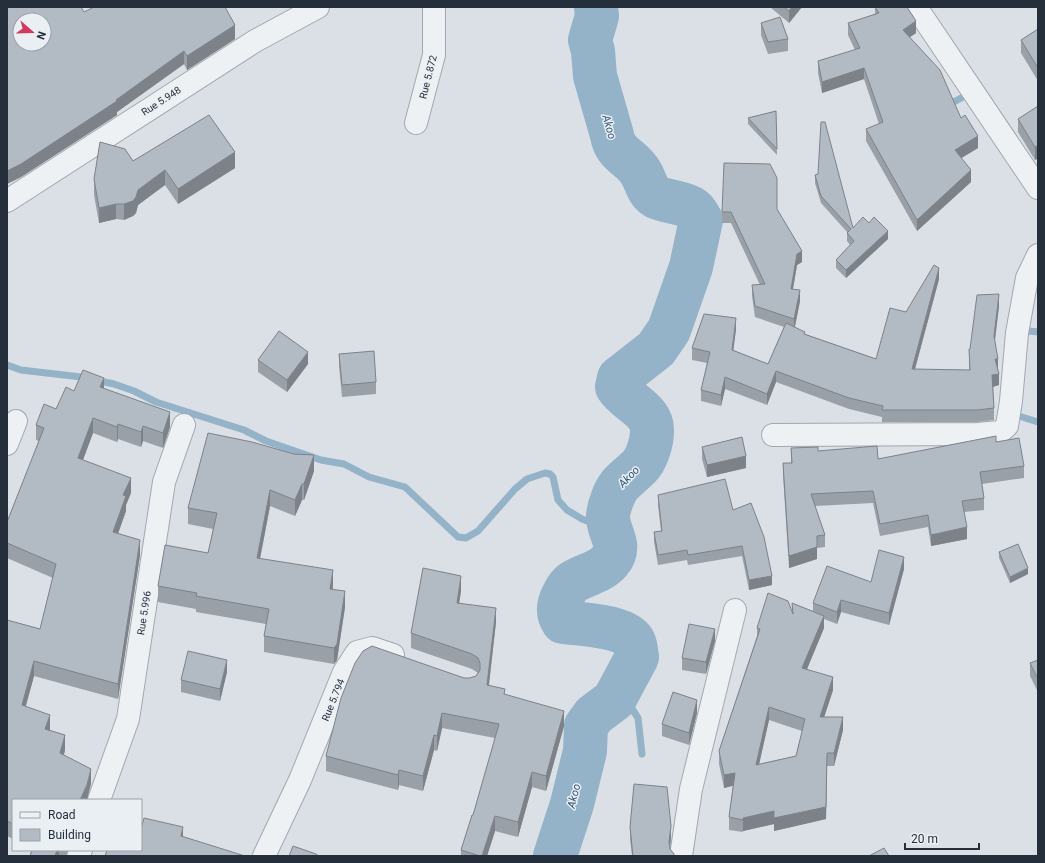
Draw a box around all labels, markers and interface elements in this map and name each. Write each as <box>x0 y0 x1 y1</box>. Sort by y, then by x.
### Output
north arrow <box>12 12 52 52</box>
text: N <box>33 29 48 41</box>
street label: Rue 5.872 <box>417 54 439 100</box>
street label: Rue 5.948 <box>139 84 183 118</box>
water label: Akoo <box>599 112 619 141</box>
water label: Akoo <box>615 464 642 491</box>
street label: Rue 5.996 <box>135 590 153 636</box>
street label: Rue 5.794 <box>320 677 347 723</box>
water label: Akoo <box>564 783 583 810</box>
legend <box>12 799 142 851</box>
text: Road <box>48 808 76 822</box>
scale bar <box>905 825 979 851</box>
text: Building <box>48 828 91 842</box>
text: 20 m <box>911 832 938 846</box>

